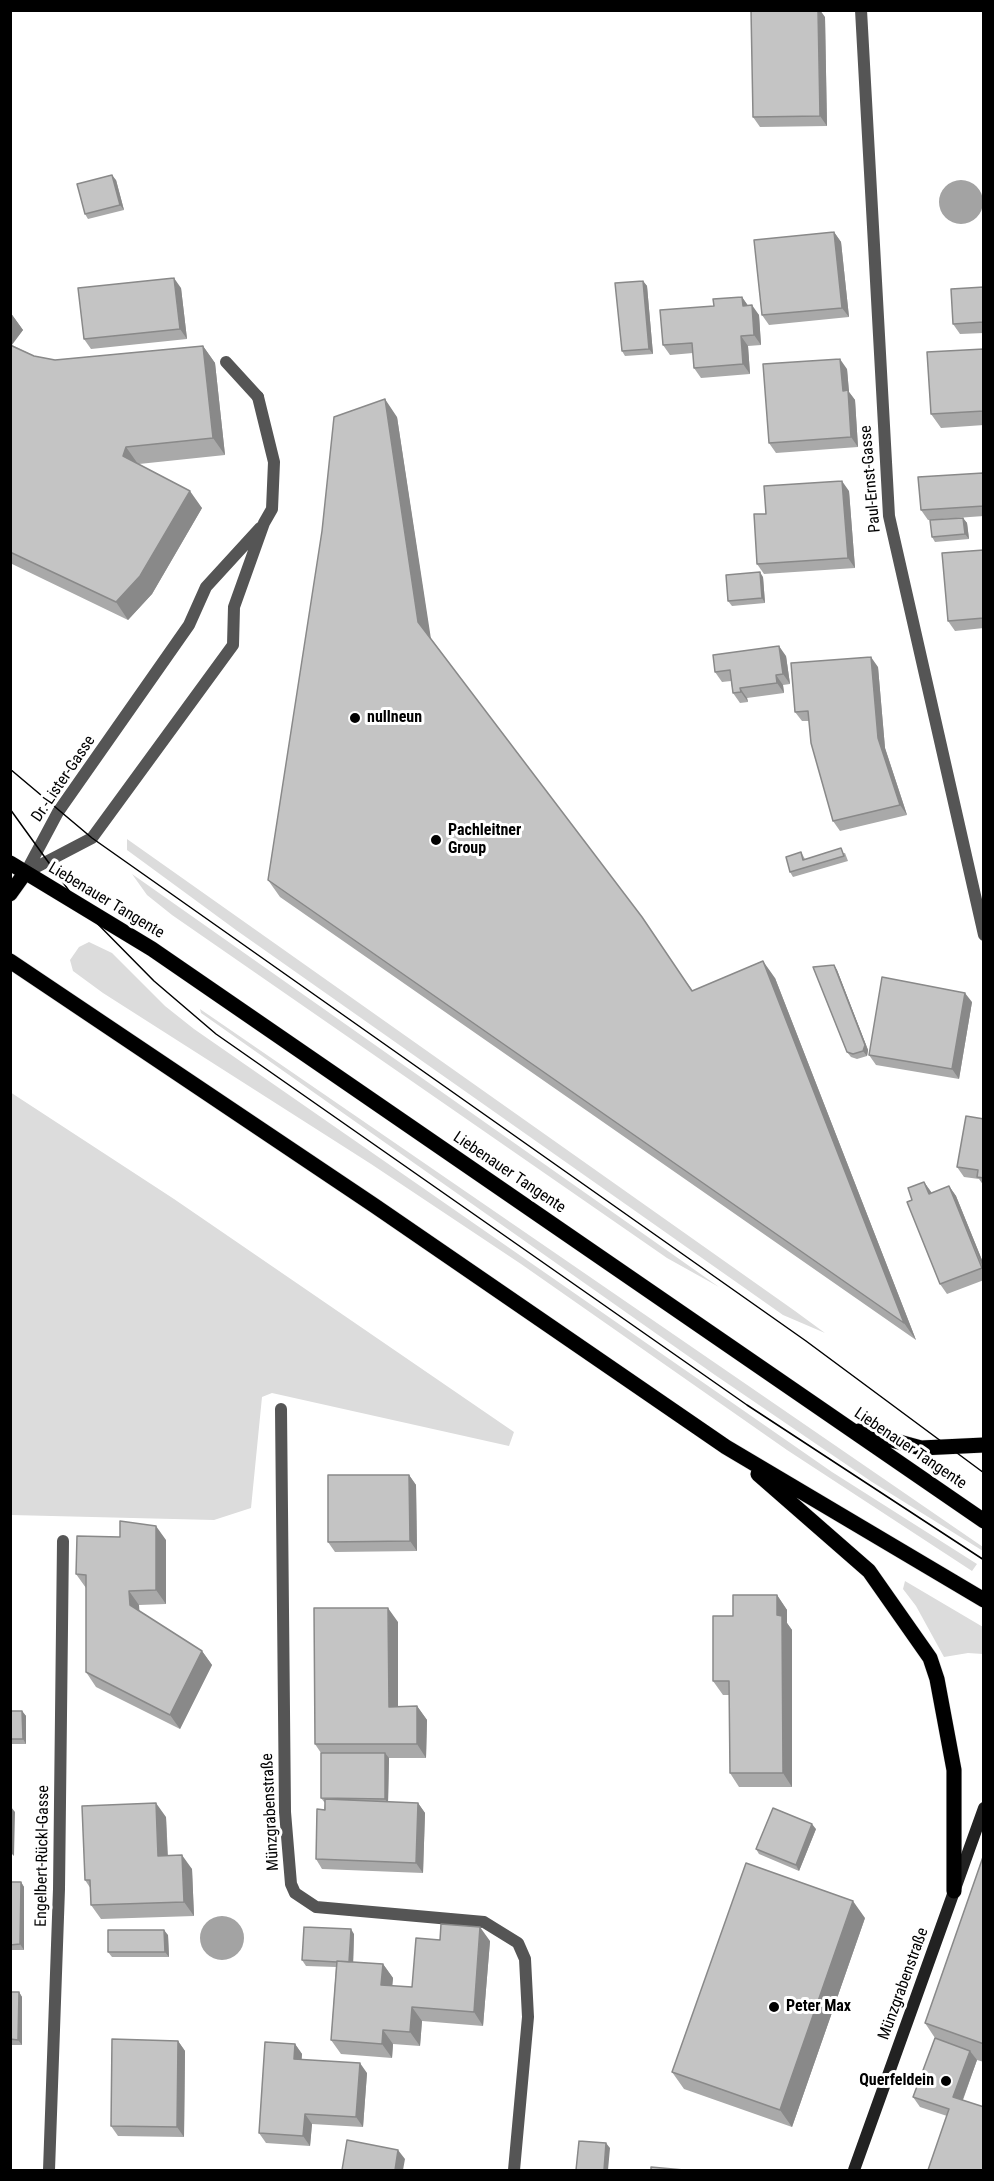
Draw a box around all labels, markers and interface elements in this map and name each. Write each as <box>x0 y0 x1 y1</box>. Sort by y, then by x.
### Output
street label: Paul-Ernst-Gasse <box>857 425 885 533</box>
place label: nullneun <box>367 708 422 728</box>
marker: nullneun <box>348 711 362 725</box>
street label: Dr.-Lister-Gasse <box>28 732 100 826</box>
place label: Pachleitner Group <box>448 821 521 859</box>
marker: Pachleitner Group <box>429 833 443 847</box>
street label: Liebenauer Tangente <box>45 859 167 943</box>
street label: Liebenauer Tangente <box>449 1128 569 1218</box>
street label: Liebenauer Tangente <box>850 1404 970 1494</box>
street label: Münzgrabenstraße <box>258 1753 284 1871</box>
street label: Engelbert-Rückl-Gasse <box>32 1785 54 1927</box>
street label: Münzgrabenstraße <box>875 1925 933 2043</box>
place label: Peter Max <box>786 1997 851 2017</box>
marker: Peter Max <box>767 2000 781 2014</box>
place label: Querfeldein <box>859 2071 934 2091</box>
marker: Querfeldein <box>939 2074 953 2088</box>

